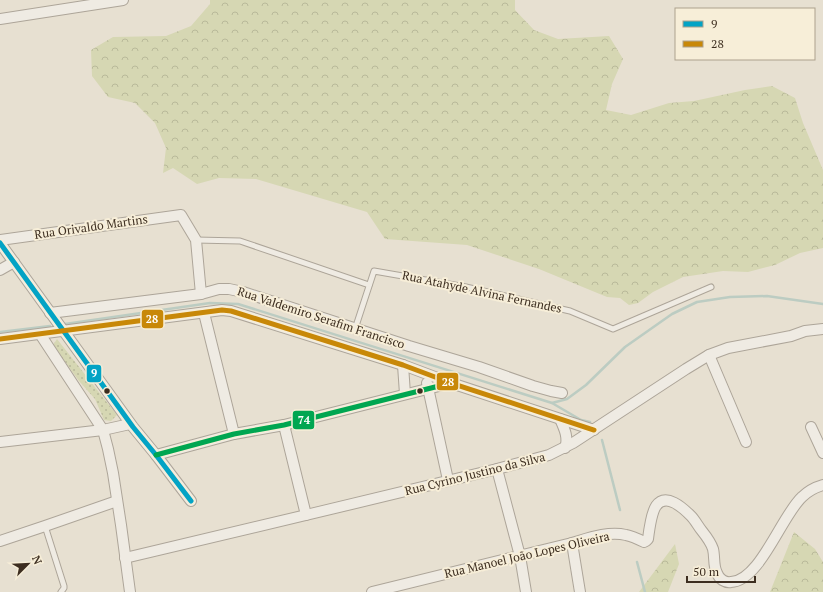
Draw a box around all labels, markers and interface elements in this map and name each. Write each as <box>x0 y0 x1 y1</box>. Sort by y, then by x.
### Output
legend <box>675 8 815 60</box>
text: 9 <box>711 16 717 31</box>
text: 28 <box>711 36 724 51</box>
street label: Rua Orivaldo Martins <box>33 211 148 242</box>
street label: Rua Atahyde Alvina Fernandes <box>401 267 563 316</box>
street label: Rua Valdemiro Serafim Francisco <box>236 283 407 352</box>
line badge: 28 <box>141 309 164 329</box>
text: 28 <box>146 312 158 326</box>
line badge: 9 <box>86 364 102 383</box>
text: 9 <box>91 366 97 380</box>
line badge: 28 <box>436 372 459 391</box>
text: 28 <box>442 375 454 389</box>
unlabelled marker <box>102 386 112 396</box>
unlabelled marker <box>415 386 425 396</box>
line badge: 74 <box>292 410 315 430</box>
text: 74 <box>298 413 311 427</box>
street label: Rua Cyrino Justino da Silva <box>403 449 547 498</box>
street label: Rua Manoel João Lopes Oliveira <box>443 528 611 581</box>
north arrow <box>8 544 48 584</box>
text: N <box>29 553 45 567</box>
scale bar <box>687 558 755 584</box>
text: 50 m <box>693 564 720 579</box>

